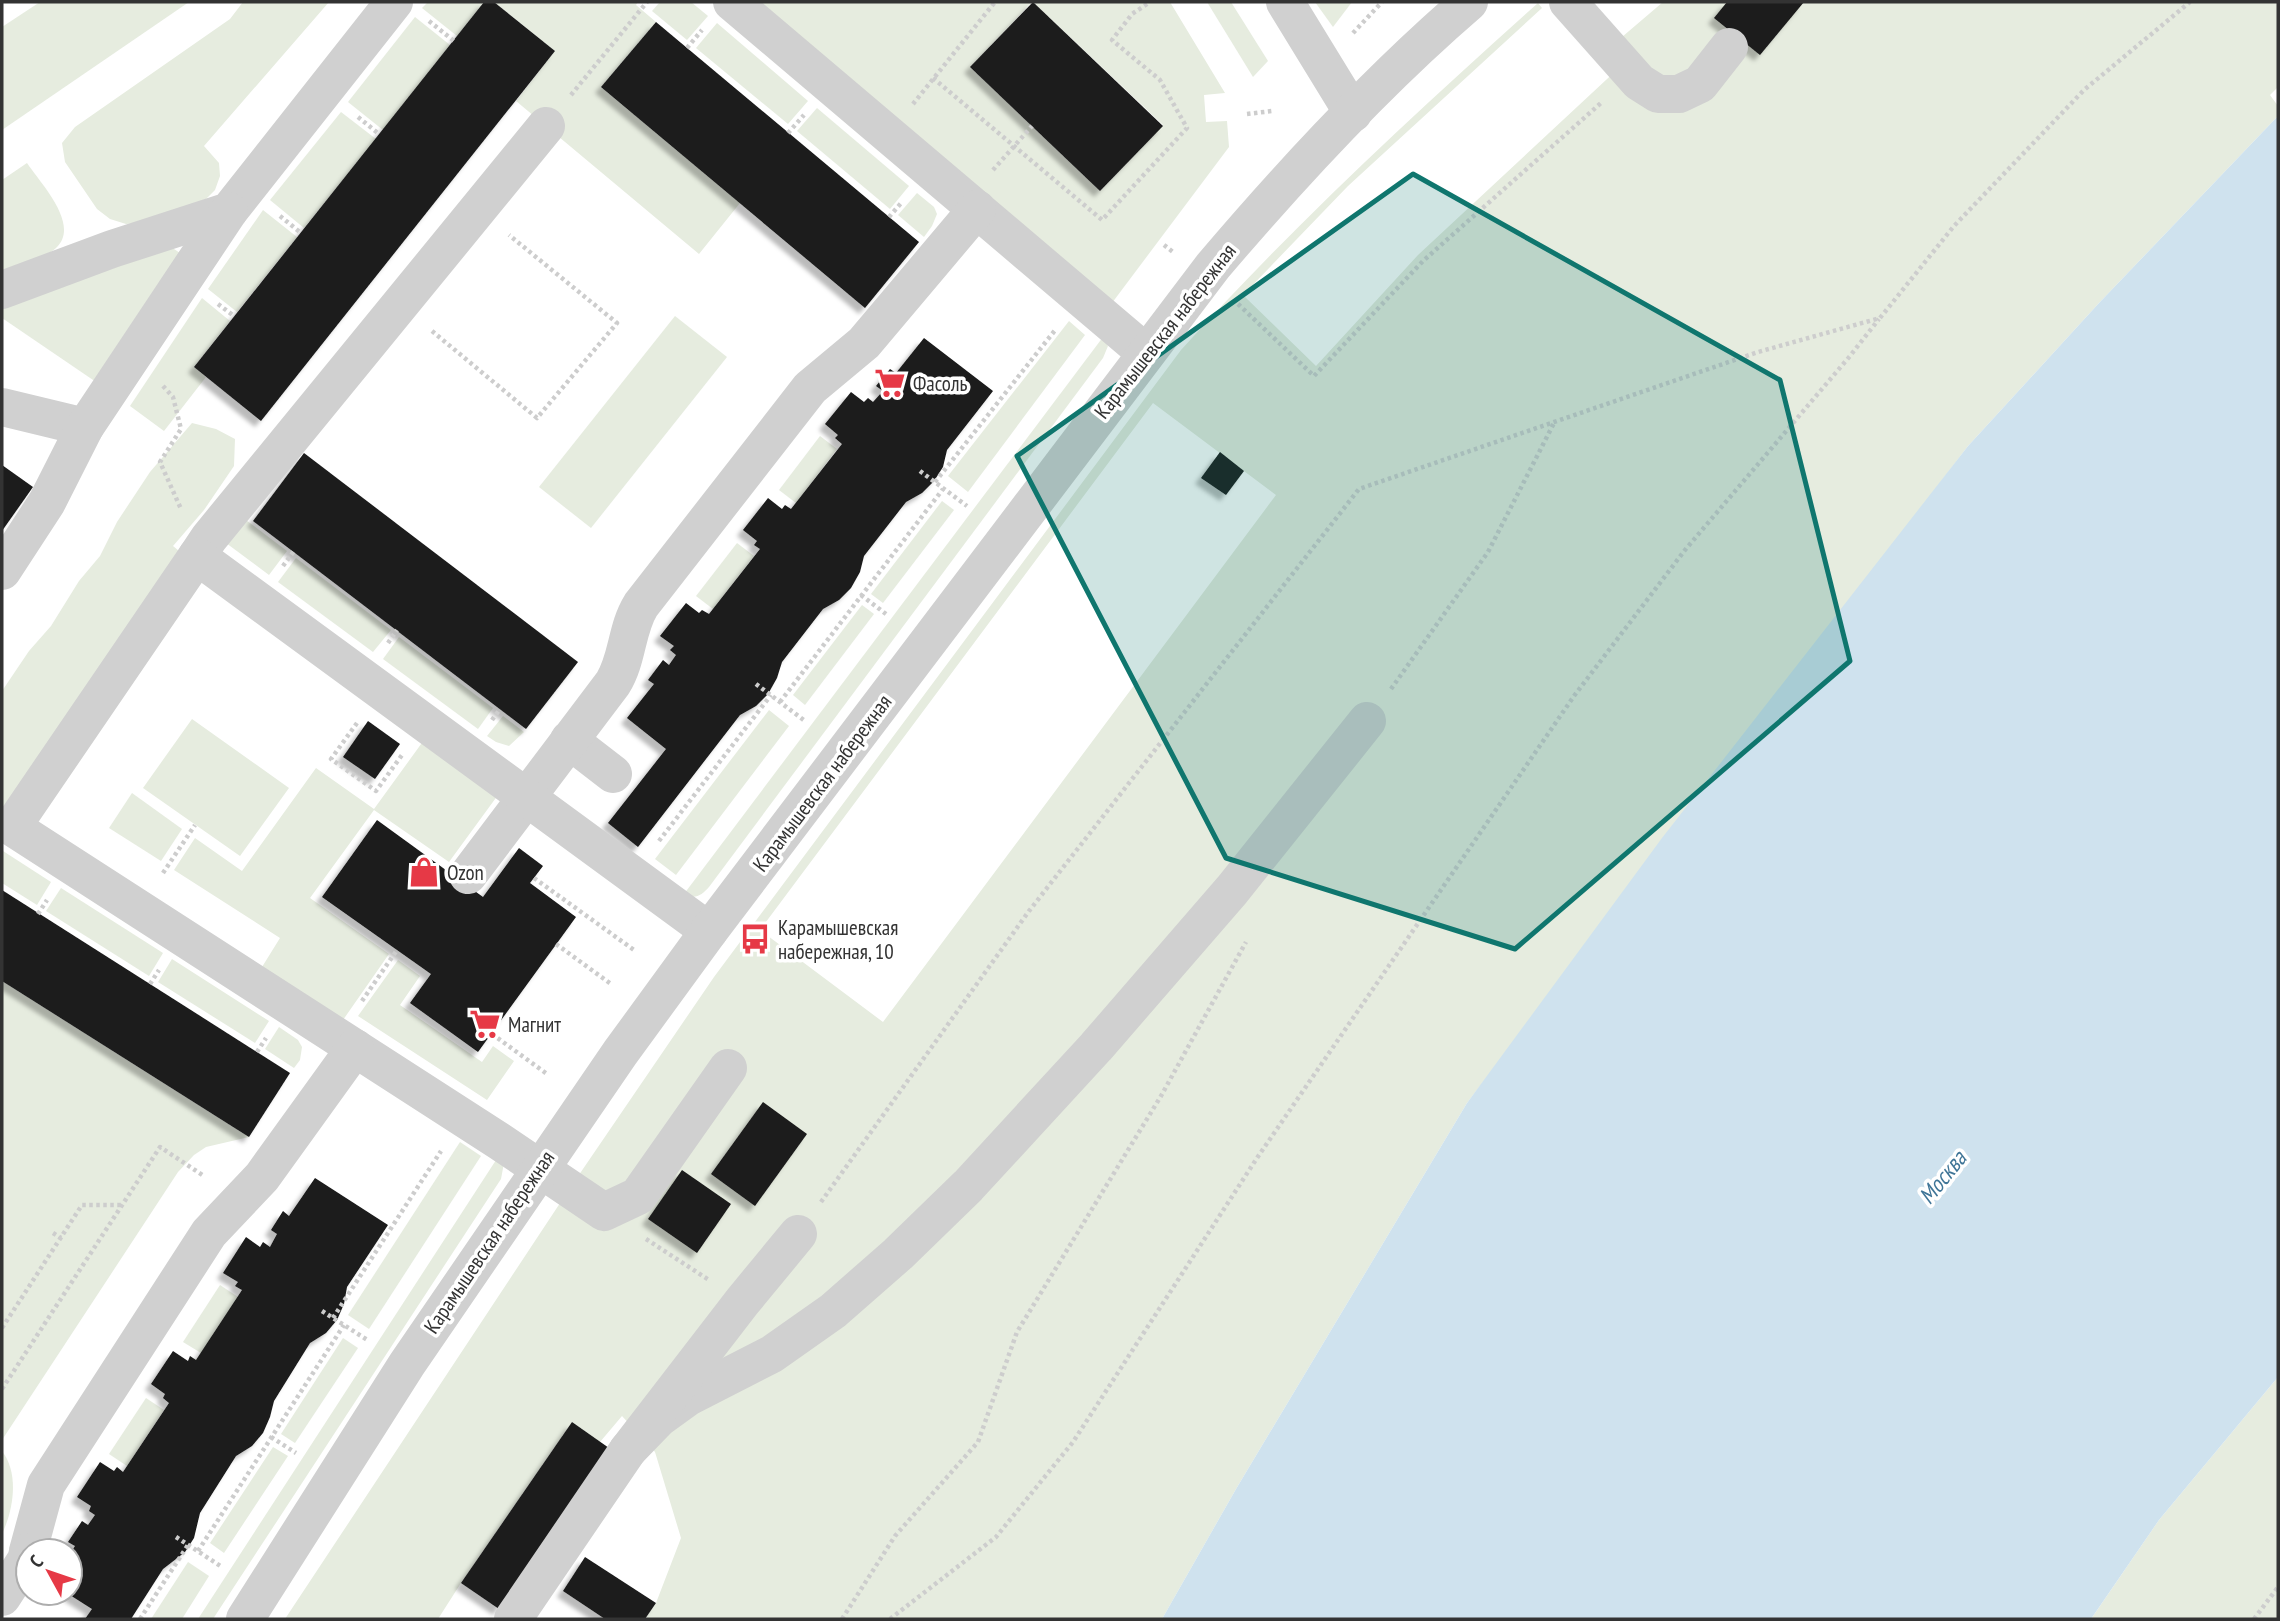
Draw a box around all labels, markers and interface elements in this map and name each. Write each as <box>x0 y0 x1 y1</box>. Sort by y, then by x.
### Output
street label: Карамышевская набережная <box>1088 238 1242 424</box>
supermarket icon: Фасоль <box>873 366 907 400</box>
place label: Фасоль <box>913 370 967 397</box>
street label: Карамышевская набережная <box>747 689 897 877</box>
shop icon: Ozon <box>407 855 441 889</box>
place label: Ozon <box>447 859 484 886</box>
place label: Карамышевская набережная, 10 <box>778 914 898 965</box>
bus stop icon: Карамышевская набережная, 10 <box>738 922 772 956</box>
supermarket icon: Магнит <box>468 1007 502 1041</box>
place label: Магнит <box>508 1011 561 1038</box>
water label: Москва <box>1912 1143 1973 1210</box>
street label: Карамышевская набережная <box>418 1145 560 1339</box>
north arrow <box>14 1537 84 1607</box>
text: С <box>24 1550 48 1572</box>

